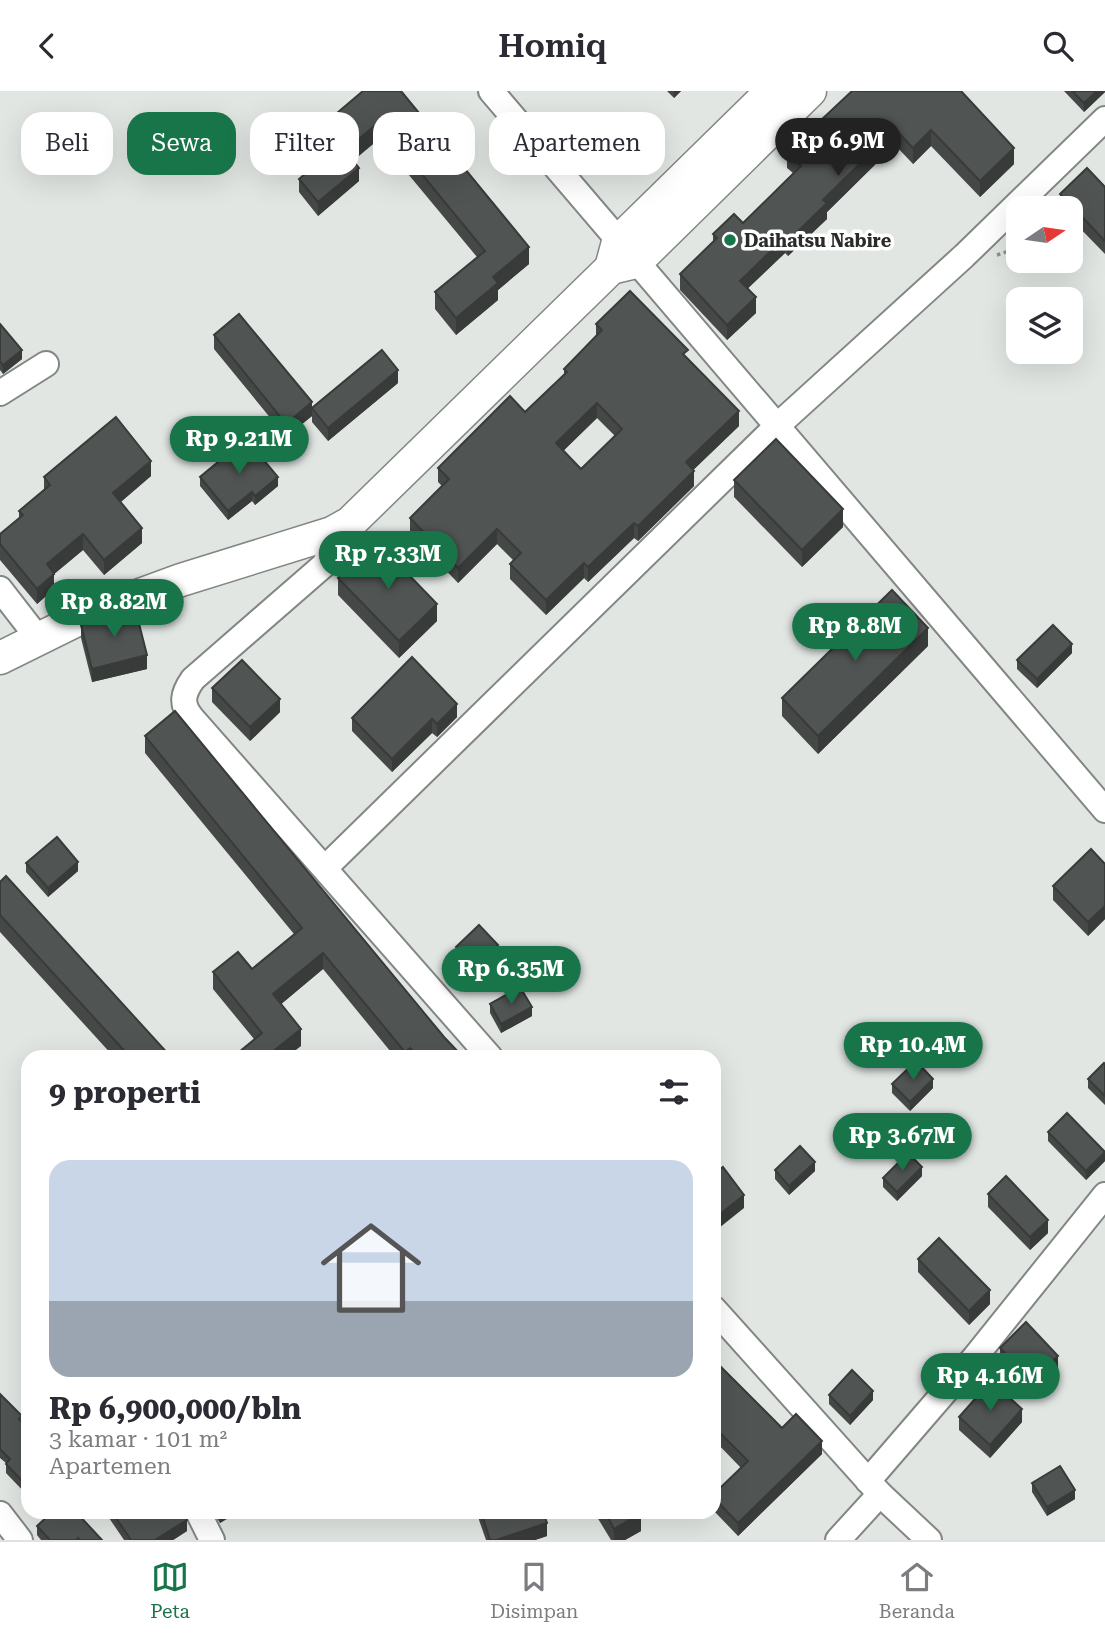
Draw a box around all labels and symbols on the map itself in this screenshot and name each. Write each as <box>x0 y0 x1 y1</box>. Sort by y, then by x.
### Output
pin: Rp 6.9M <box>773 119 903 178</box>
north arrow <box>1006 196 1083 273</box>
place label: Daihatsu Nabire <box>744 230 892 251</box>
marker: Daihatsu Nabire <box>722 232 738 248</box>
pin: Rp 9.21M <box>167 417 311 476</box>
pin: Rp 7.33M <box>316 531 460 591</box>
pin: Rp 8.82M <box>42 580 186 639</box>
pin: Rp 8.8M <box>790 603 920 663</box>
pin: Rp 6.35M <box>439 947 583 1006</box>
pin: Rp 10.4M <box>841 1023 985 1082</box>
pin: Rp 3.67M <box>830 1114 974 1173</box>
pin: Rp 4.16M <box>918 1353 1062 1413</box>

